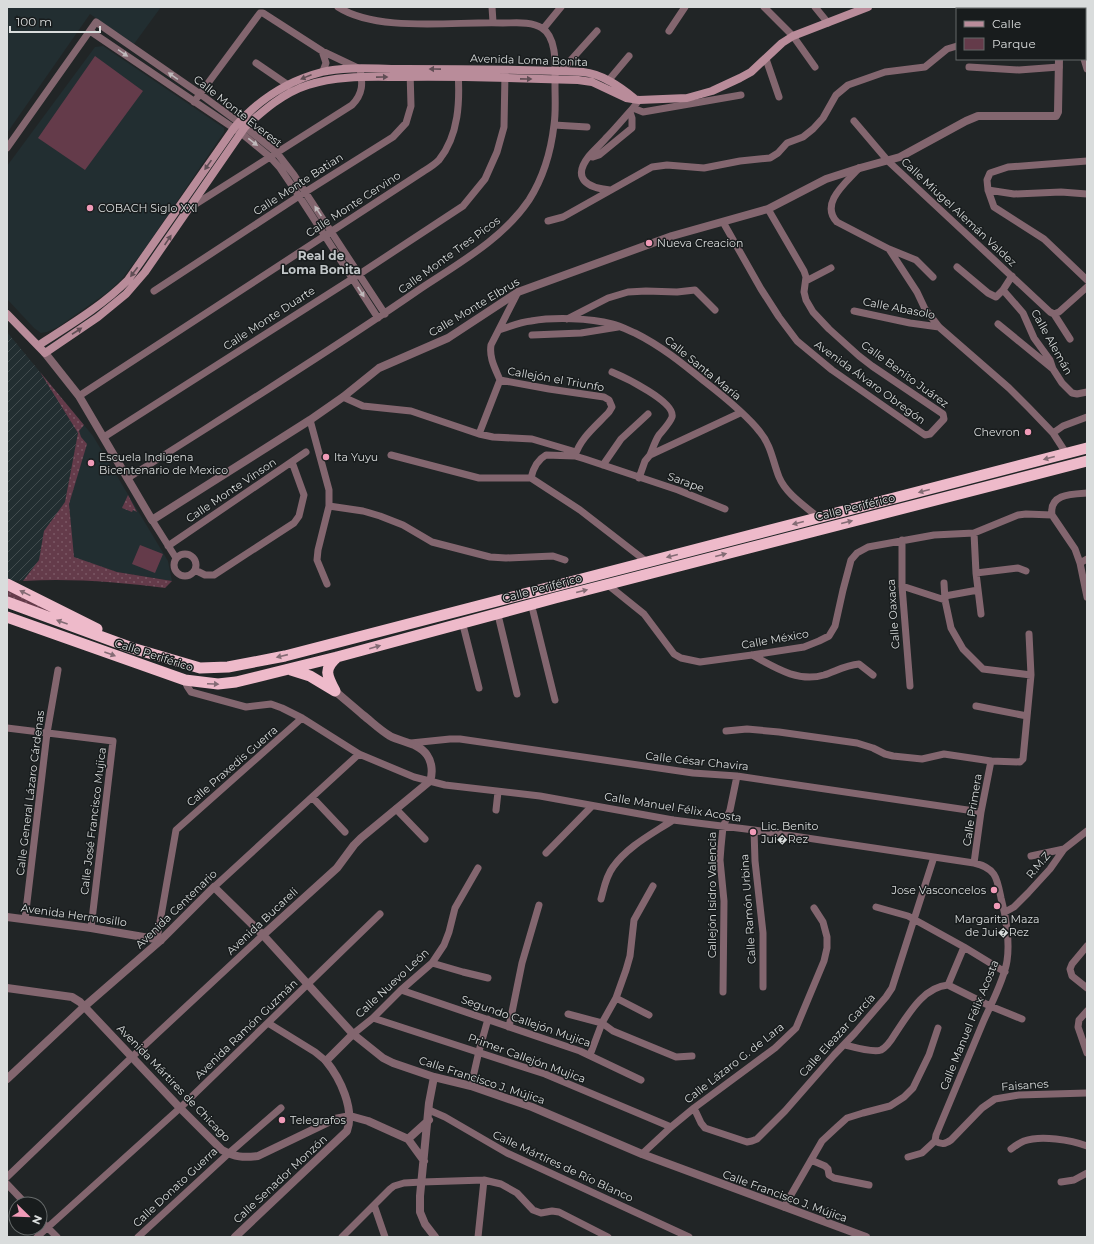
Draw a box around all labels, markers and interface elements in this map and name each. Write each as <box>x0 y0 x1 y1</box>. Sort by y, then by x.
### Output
scale bar <box>10 8 100 34</box>
legend <box>956 8 1086 60</box>
text: 100 m <box>16 14 52 29</box>
text: Calle <box>992 16 1021 31</box>
text: Parque <box>992 36 1036 51</box>
one-way arrow <box>117 49 128 57</box>
street label: Avenida Loma Bonita <box>470 51 588 69</box>
one-way arrow <box>428 66 441 72</box>
one-way arrow <box>168 72 179 80</box>
street label: Calle Monte Everest <box>191 72 286 150</box>
one-way arrow <box>376 74 389 80</box>
one-way arrow <box>299 75 311 81</box>
one-way arrow <box>520 76 533 82</box>
one-way arrow <box>247 138 258 147</box>
street label: Calle Monte Batian <box>250 150 346 218</box>
street label: Calle Miugel Alemán Valdez <box>898 155 1020 269</box>
one-way arrow <box>204 160 212 171</box>
street label: Calle Monte Cervino <box>303 168 403 240</box>
place label: COBACH Siglo XXI <box>98 201 198 215</box>
marker: COBACH Siglo XXI <box>85 203 95 213</box>
one-way arrow <box>314 205 322 216</box>
street label: Calle Monte Tres Picos <box>395 213 503 297</box>
one-way arrow <box>164 234 172 245</box>
place label: Nueva Creacion <box>657 236 743 250</box>
marker: Nueva Creacion <box>644 238 654 248</box>
district label: Real de Loma Bonita <box>281 248 361 277</box>
one-way arrow <box>130 267 138 277</box>
street label: Calle Monte Elbrus <box>426 274 522 340</box>
street label: Calle Monte Duarte <box>220 283 318 353</box>
one-way arrow <box>357 287 365 298</box>
street label: Calle Abasolo <box>862 294 937 322</box>
street label: Calle Alemán <box>1028 307 1076 377</box>
one-way arrow <box>71 327 83 334</box>
street label: Calle Santa María <box>662 333 744 403</box>
street label: Avenida Álvaro Obregón <box>812 337 928 427</box>
street label: Calle Benito Juárez <box>858 338 952 411</box>
street label: Callejón el Triunfo <box>506 364 606 394</box>
place label: Chevron <box>974 425 1020 439</box>
marker: Chevron <box>1023 427 1033 437</box>
place label: Escuela Indigena Bicentenario de Mexico <box>99 450 228 477</box>
place label: Ita Yuyu <box>334 450 378 464</box>
marker: Ita Yuyu <box>321 452 331 462</box>
street label: Calle Monte Vinson <box>183 455 279 525</box>
one-way arrow <box>1043 455 1055 461</box>
marker: Escuela Indigena Bicentenario de Mexico <box>86 458 96 468</box>
street label: Sarape <box>666 469 706 495</box>
one-way arrow <box>917 488 930 494</box>
street label: Calle Periférico <box>814 490 897 524</box>
one-way arrow <box>841 519 853 525</box>
one-way arrow <box>791 520 803 526</box>
one-way arrow <box>715 552 727 558</box>
one-way arrow <box>666 553 678 559</box>
street label: Calle Periférico <box>501 571 583 605</box>
street label: Calle Oaxaca <box>884 578 902 650</box>
one-way arrow <box>575 588 588 594</box>
one-way arrow <box>19 590 31 596</box>
one-way arrow <box>56 619 68 625</box>
street label: Calle México <box>740 626 810 652</box>
street label: Calle Periférico <box>113 636 195 674</box>
one-way arrow <box>369 644 381 650</box>
one-way arrow <box>104 651 116 657</box>
one-way arrow <box>276 654 288 660</box>
one-way arrow <box>207 680 219 687</box>
street label: Calle General Lázaro Cárdenas <box>13 709 47 876</box>
street label: Calle Praxedis Guerra <box>184 723 280 809</box>
street label: Calle José Francisco Mujica <box>77 746 109 896</box>
street label: Calle César Chavira <box>645 749 749 773</box>
street label: Calle Primera <box>959 773 985 847</box>
street label: Calle Manuel Félix Acosta <box>603 789 743 825</box>
place label: Lic. Benito Jui�Rez <box>760 819 819 846</box>
marker: Lic. Benito Jui�Rez <box>748 827 758 837</box>
street label: Callejón Isidro Valencia <box>705 832 719 958</box>
street label: R.M.Z <box>1023 849 1053 881</box>
street label: Calle Ramón Urbina <box>737 853 759 965</box>
street label: Avenida Centenario <box>132 866 220 952</box>
place label: Jose Vasconcelos <box>890 883 987 897</box>
street label: Avenida Bucareli <box>223 884 301 958</box>
marker: Jose Vasconcelos <box>989 885 999 895</box>
street label: Avenida Hermosillo <box>20 901 128 929</box>
marker: Margarita Maza de Jui�Rez <box>992 901 1002 911</box>
place label: Margarita Maza de Jui�Rez <box>954 912 1040 939</box>
street label: Calle Nuevo León <box>352 945 432 1021</box>
street label: Calle Manuel Félix Acosta <box>936 958 1002 1092</box>
street label: Avenida Ramón Guzmán <box>192 976 300 1082</box>
street label: Calle Eleazar García <box>796 990 878 1080</box>
street label: Segundo Callejón Mujica <box>459 992 593 1050</box>
street label: Calle Lázaro G. de Lara <box>681 1020 787 1106</box>
street label: Avenida Mártires de Chicago <box>114 1021 234 1145</box>
street label: Primer Callejón Mujica <box>466 1030 588 1086</box>
street label: Calle Francisco J. Mújica <box>417 1053 547 1107</box>
street label: Faisanes <box>1001 1076 1050 1094</box>
place label: Telegrafos <box>290 1113 346 1127</box>
marker: Telegrafos <box>277 1115 287 1125</box>
street label: Calle Mártires de Río Blanco <box>490 1127 636 1205</box>
street label: Calle Senador Monzón <box>230 1132 330 1226</box>
street label: Calle Donato Guerra <box>130 1144 220 1230</box>
street label: Calle Francisco J. Mújica <box>721 1167 849 1225</box>
north arrow <box>8 1196 48 1236</box>
text: N <box>29 1213 45 1227</box>

